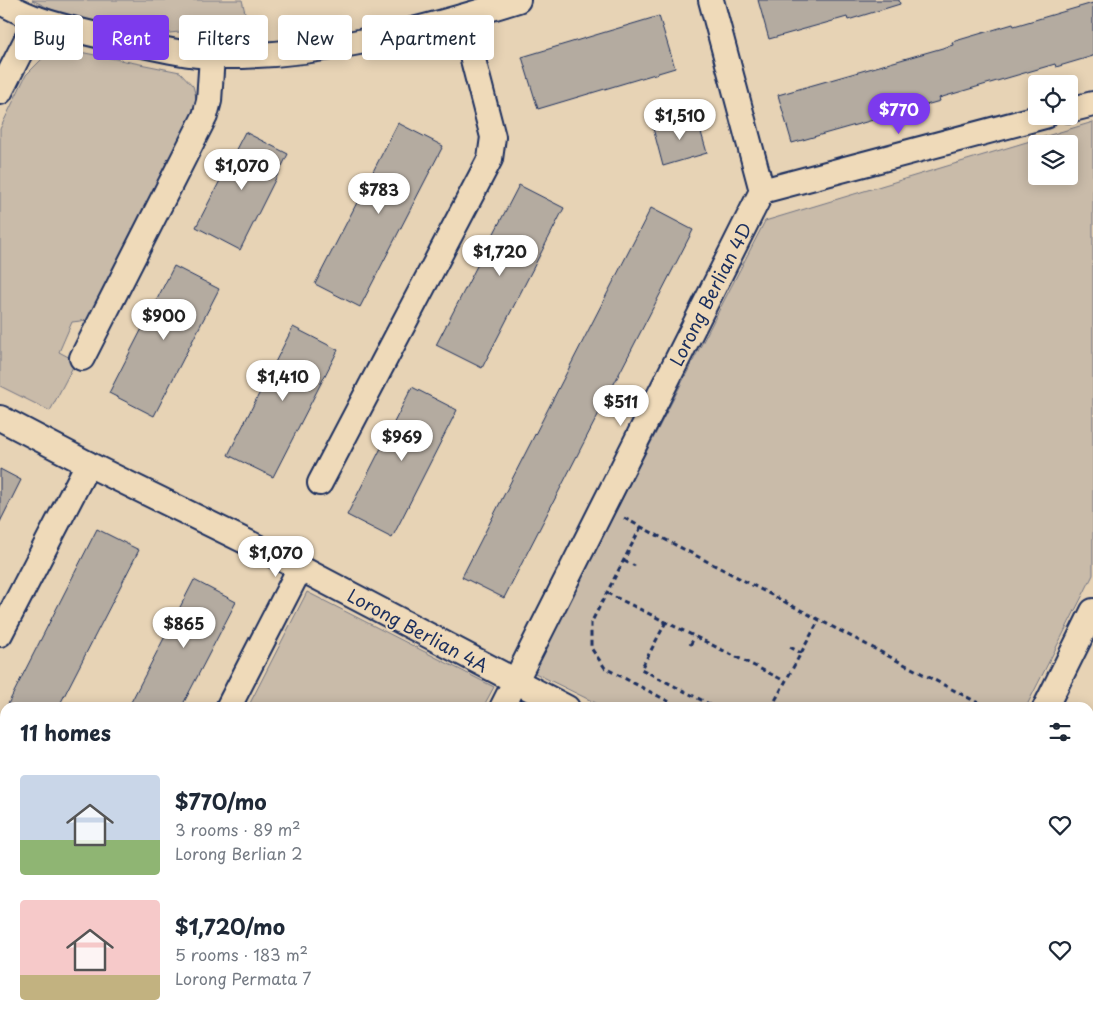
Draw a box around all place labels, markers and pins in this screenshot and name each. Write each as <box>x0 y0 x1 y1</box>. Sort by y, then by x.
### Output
pin: $770 <box>869 92 929 135</box>
pin: $1,510 <box>639 98 721 141</box>
pin: $1,070 <box>201 148 283 191</box>
pin: $783 <box>349 172 409 215</box>
pin: $1,720 <box>459 234 541 277</box>
pin: $900 <box>134 298 194 341</box>
pin: $1,410 <box>242 360 324 402</box>
pin: $511 <box>591 384 651 427</box>
pin: $969 <box>372 420 432 462</box>
pin: $1,070 <box>235 536 317 578</box>
pin: $865 <box>154 606 214 649</box>

